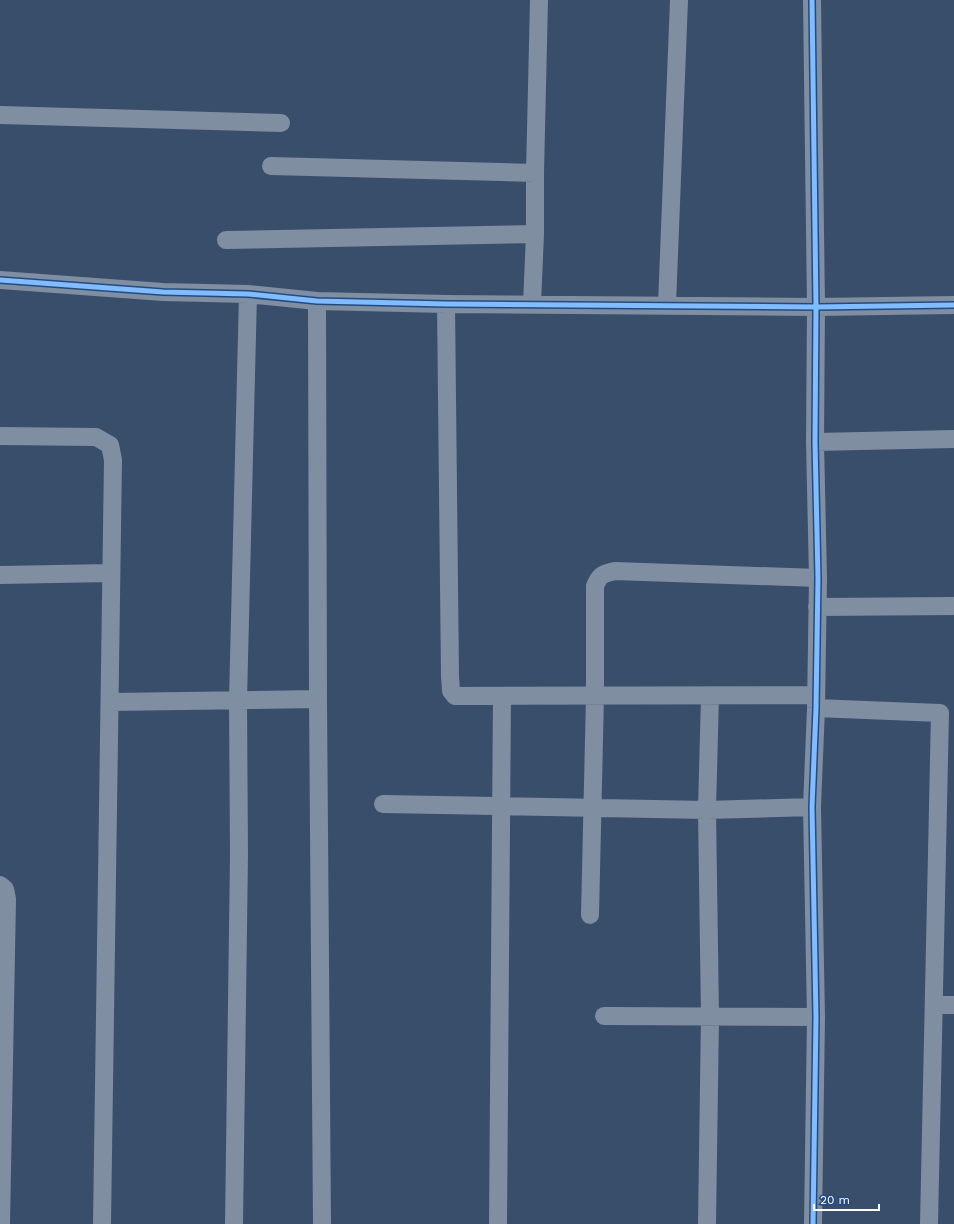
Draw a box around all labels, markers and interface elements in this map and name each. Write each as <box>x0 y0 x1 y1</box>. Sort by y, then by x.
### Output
scale bar <box>814 1186 879 1212</box>
text: 20 m <box>820 1193 850 1207</box>

